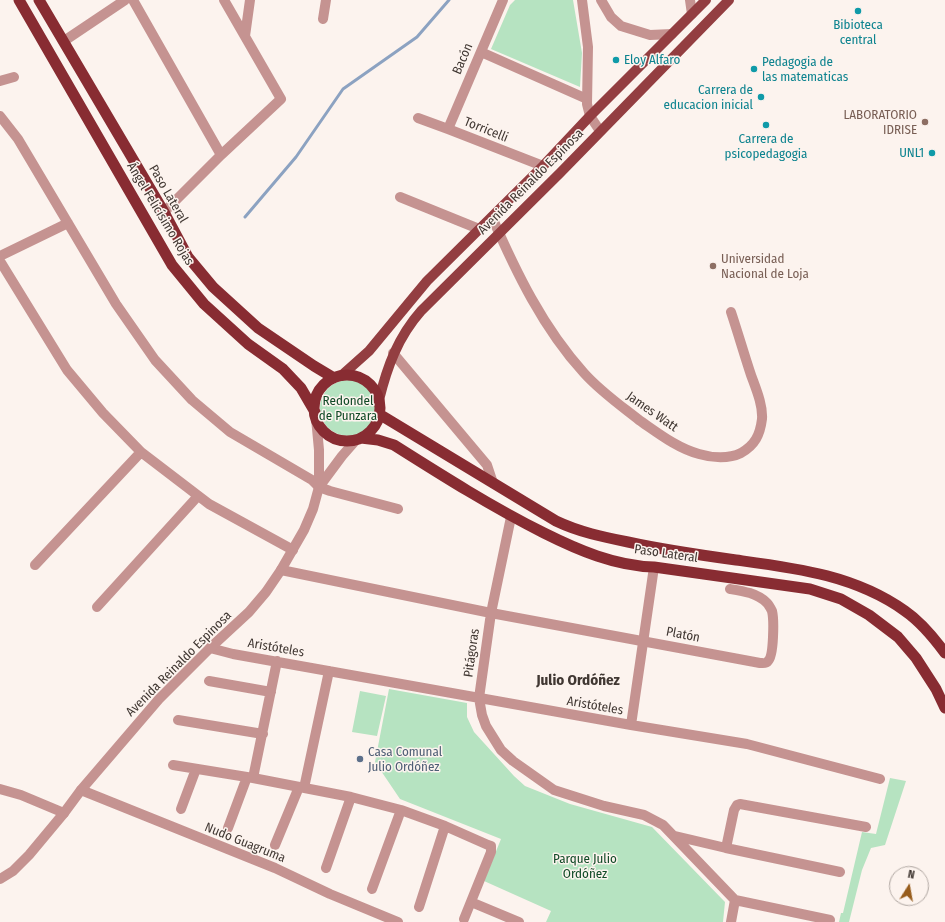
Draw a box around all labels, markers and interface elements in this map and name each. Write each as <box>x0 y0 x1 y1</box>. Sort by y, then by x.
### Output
marker: Bibioteca central <box>853 6 863 16</box>
place label: Bibioteca central <box>833 17 883 48</box>
street label: Bacón <box>449 41 477 77</box>
place label: Eloy Alfaro <box>624 52 680 68</box>
place label: Pedagogia de las matematicas <box>762 54 848 85</box>
marker: Eloy Alfaro <box>611 55 621 65</box>
marker: Pedagogia de las matematicas <box>749 64 759 74</box>
place label: Carrera de educacion inicial <box>664 82 753 113</box>
marker: Carrera de educacion inicial <box>756 92 766 102</box>
place label: LABORATORIO IDRISE <box>843 107 917 138</box>
street label: Torricelli <box>462 114 510 146</box>
marker: LABORATORIO IDRISE <box>920 117 930 127</box>
marker: Carrera de psicopedagogia <box>761 120 771 130</box>
street label: Avenida Reinaldo Espinosa <box>475 126 587 238</box>
place label: Carrera de psicopedagogia <box>725 131 807 162</box>
place label: UNL1 <box>899 145 924 161</box>
marker: UNL1 <box>927 148 937 158</box>
street label: Ángel Felicísimo Rojas <box>123 160 197 268</box>
street label: Paso Lateral <box>145 162 191 226</box>
place label: Universidad Nacional de Loja <box>721 251 809 282</box>
marker: Universidad Nacional de Loja <box>708 261 718 271</box>
street label: James Watt <box>623 389 681 435</box>
park label: Redondel de Punzara <box>319 393 377 424</box>
street label: Paso Lateral <box>633 542 699 566</box>
street label: Avenida Reinaldo Espinosa <box>123 608 235 720</box>
street label: Platón <box>665 624 701 646</box>
street label: Pitágoras <box>461 628 483 678</box>
street label: Aristóteles <box>247 635 305 661</box>
district label: Julio Ordóñez <box>536 672 620 690</box>
street label: Aristóteles <box>566 693 624 719</box>
place label: Casa Comunal Julio Ordóñez <box>368 744 442 775</box>
marker: Casa Comunal Julio Ordóñez <box>355 754 365 764</box>
street label: Nudo Guagruma <box>202 820 288 866</box>
park label: Parque Julio Ordóñez <box>553 851 617 882</box>
north arrow <box>889 866 929 906</box>
text: N <box>907 868 916 882</box>

